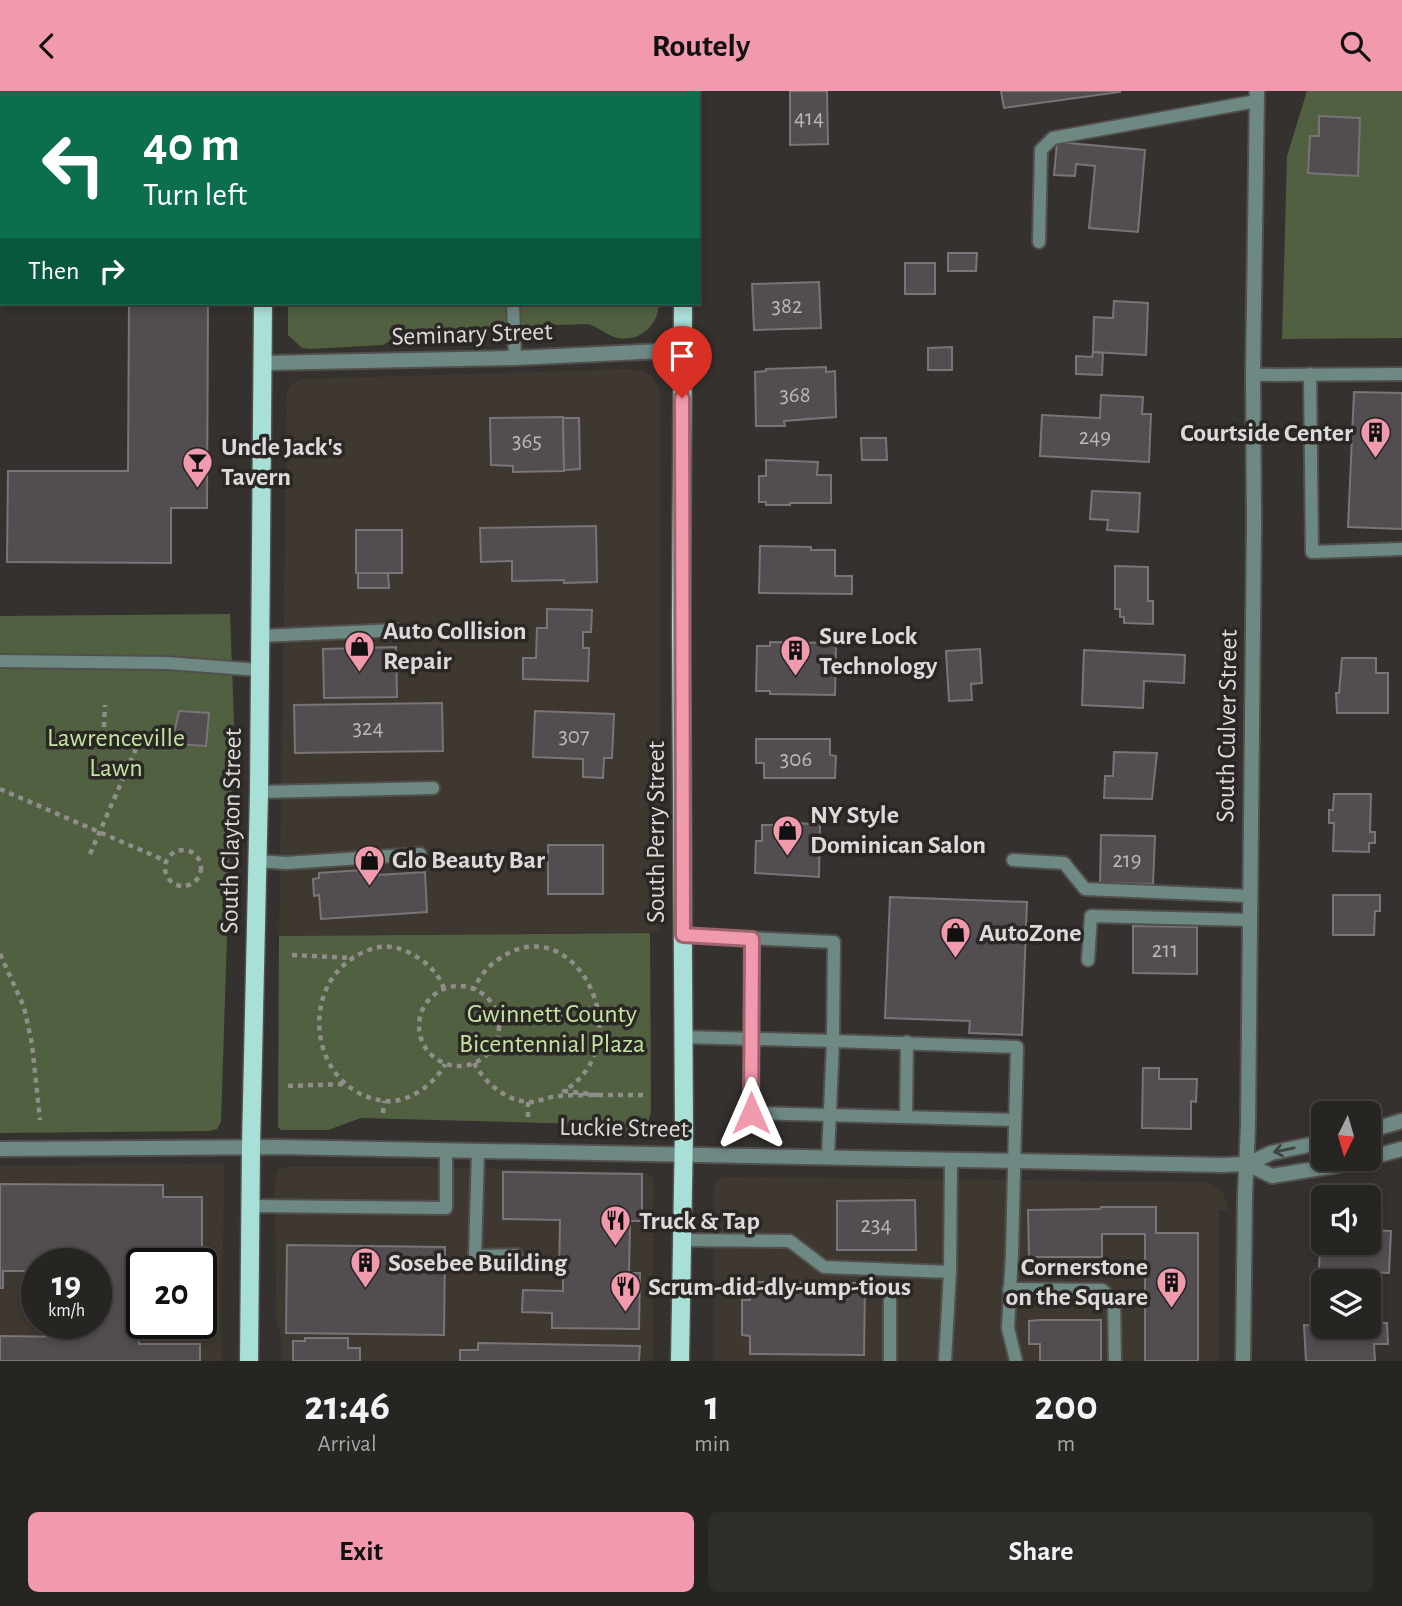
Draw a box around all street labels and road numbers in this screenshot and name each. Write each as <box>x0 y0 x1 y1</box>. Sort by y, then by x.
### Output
street label: Seminary Street <box>391 318 553 350</box>
street label: South Culver Street <box>1212 629 1242 823</box>
street label: South Clayton Street <box>216 728 246 934</box>
street label: South Perry Street <box>643 741 669 923</box>
street label: Luckie Street <box>559 1114 689 1142</box>

